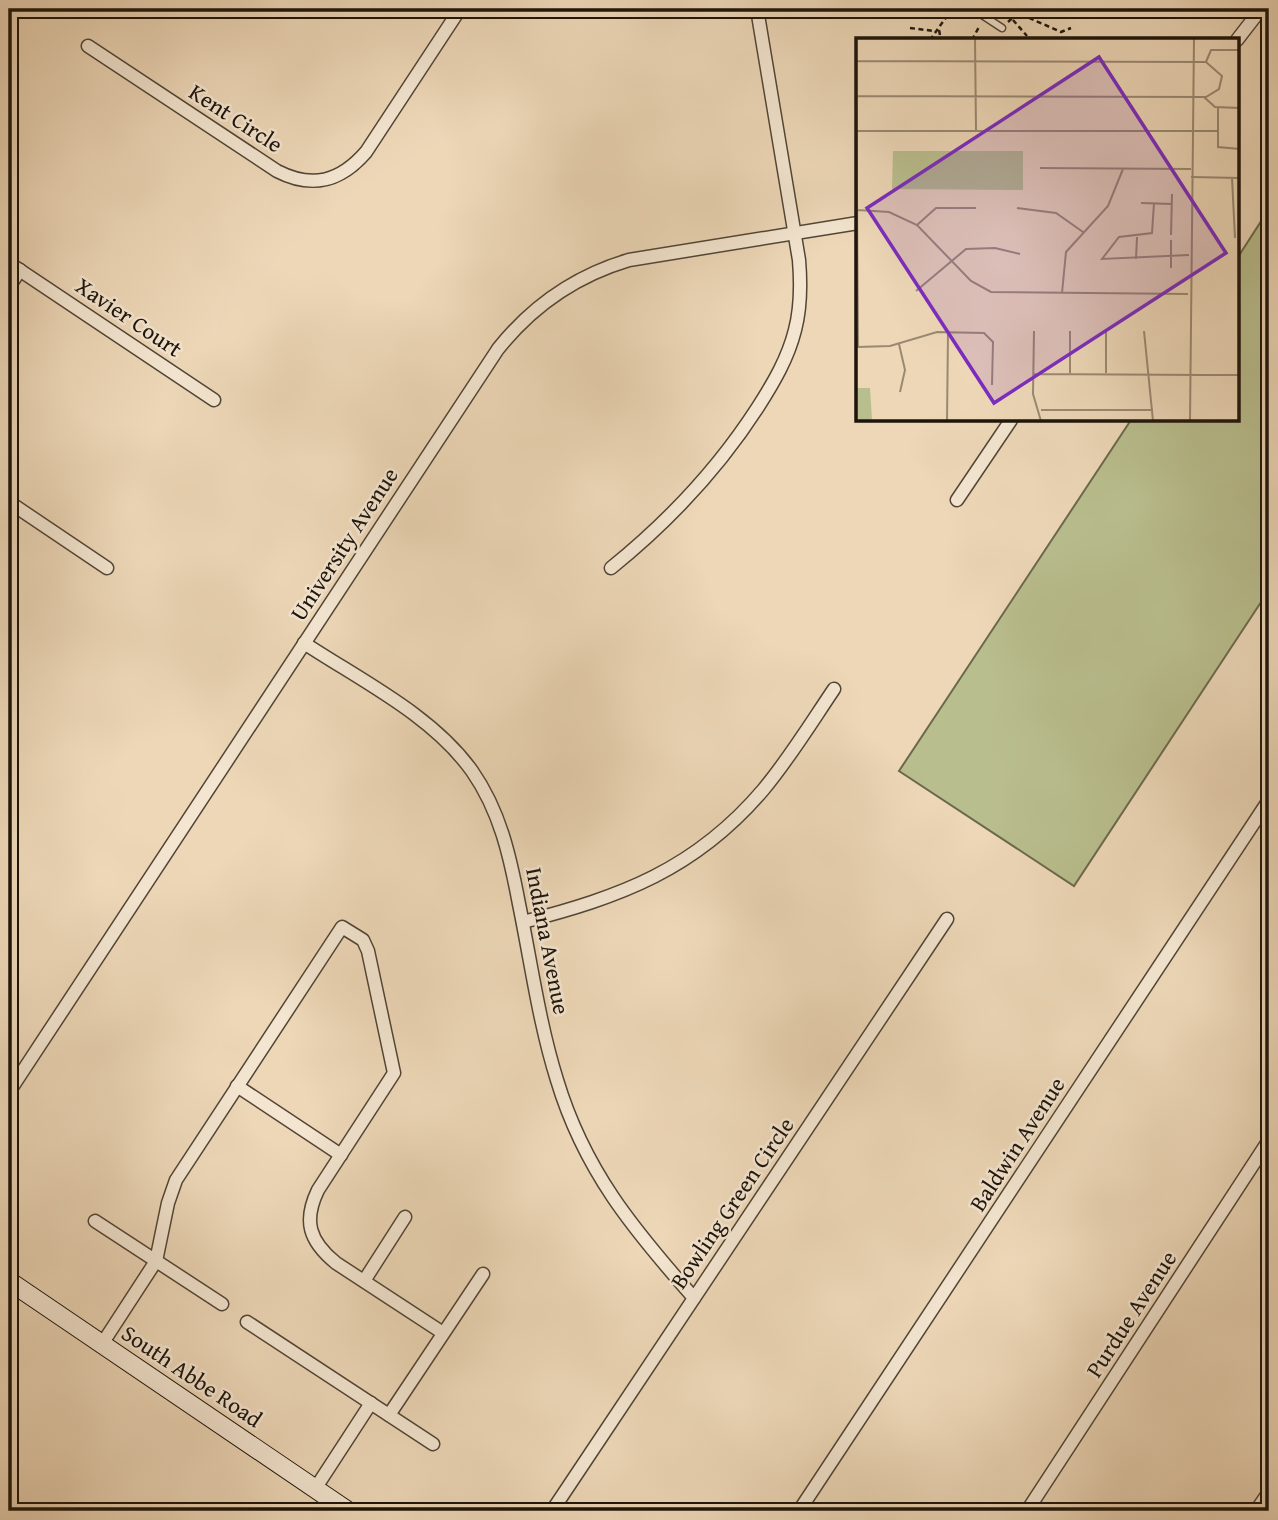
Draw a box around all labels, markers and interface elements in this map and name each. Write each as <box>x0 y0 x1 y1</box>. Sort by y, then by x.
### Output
inset map <box>856 38 1240 422</box>
street label: Kent Circle <box>183 75 290 160</box>
street label: Xavier Court <box>69 269 189 364</box>
street label: University Avenue <box>282 461 406 627</box>
street label: Indiana Avenue <box>518 865 579 1017</box>
street label: Baldwin Avenue <box>961 1070 1072 1217</box>
street label: Bowling Green Circle <box>662 1110 801 1295</box>
street label: Purdue Avenue <box>1077 1244 1184 1384</box>
street label: South Abbe Road <box>115 1316 270 1435</box>

